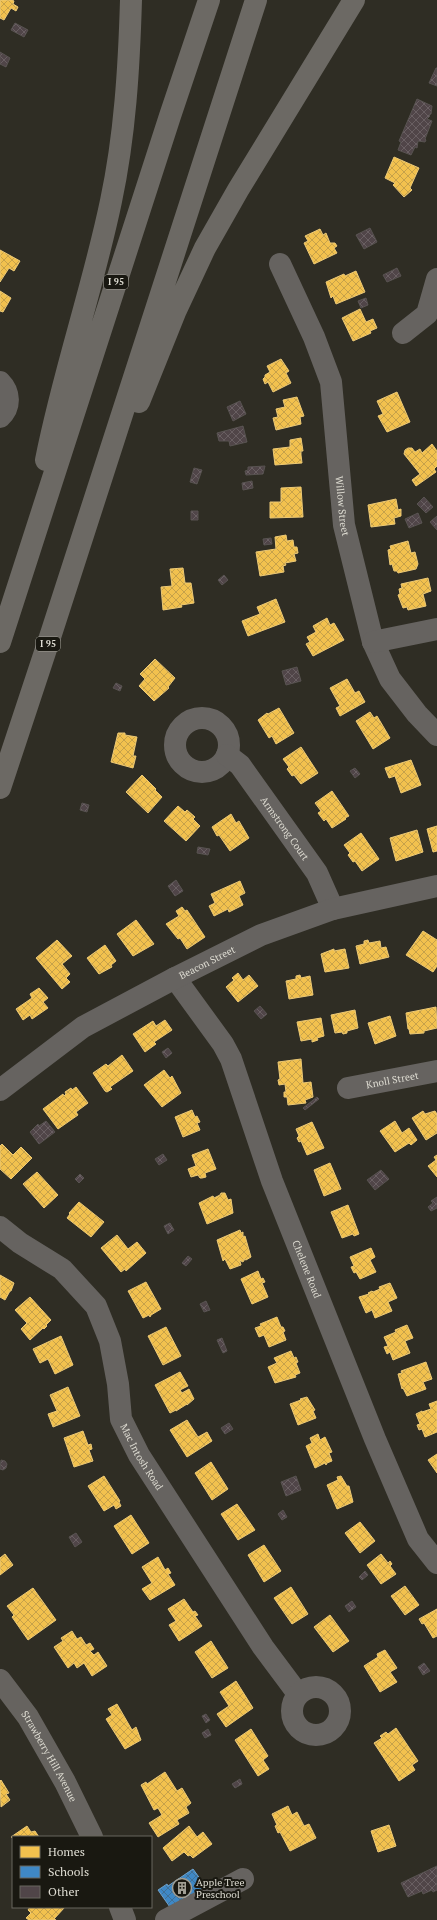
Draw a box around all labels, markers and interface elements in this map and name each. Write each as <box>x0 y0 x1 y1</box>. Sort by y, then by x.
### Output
road number: I 95 <box>104 275 128 289</box>
street label: Willow Street <box>333 475 353 537</box>
road number: I 95 <box>36 637 60 651</box>
street label: Armstrong Court <box>258 794 312 863</box>
street label: Beacon Street <box>176 942 237 982</box>
street label: Knoll Street <box>365 1068 420 1091</box>
street label: Chelene Road <box>290 1238 325 1300</box>
street label: Mac Intosh Road <box>118 1421 167 1493</box>
street label: Strawberry Hill Avenue <box>19 1708 80 1804</box>
legend <box>12 1836 152 1908</box>
text: Homes <box>48 1844 85 1859</box>
text: Schools <box>48 1864 89 1879</box>
place label: Apple Tree Preschool <box>196 1876 244 1901</box>
building icon: Apple Tree Preschool <box>171 1877 193 1899</box>
text: Other <box>48 1884 79 1899</box>

